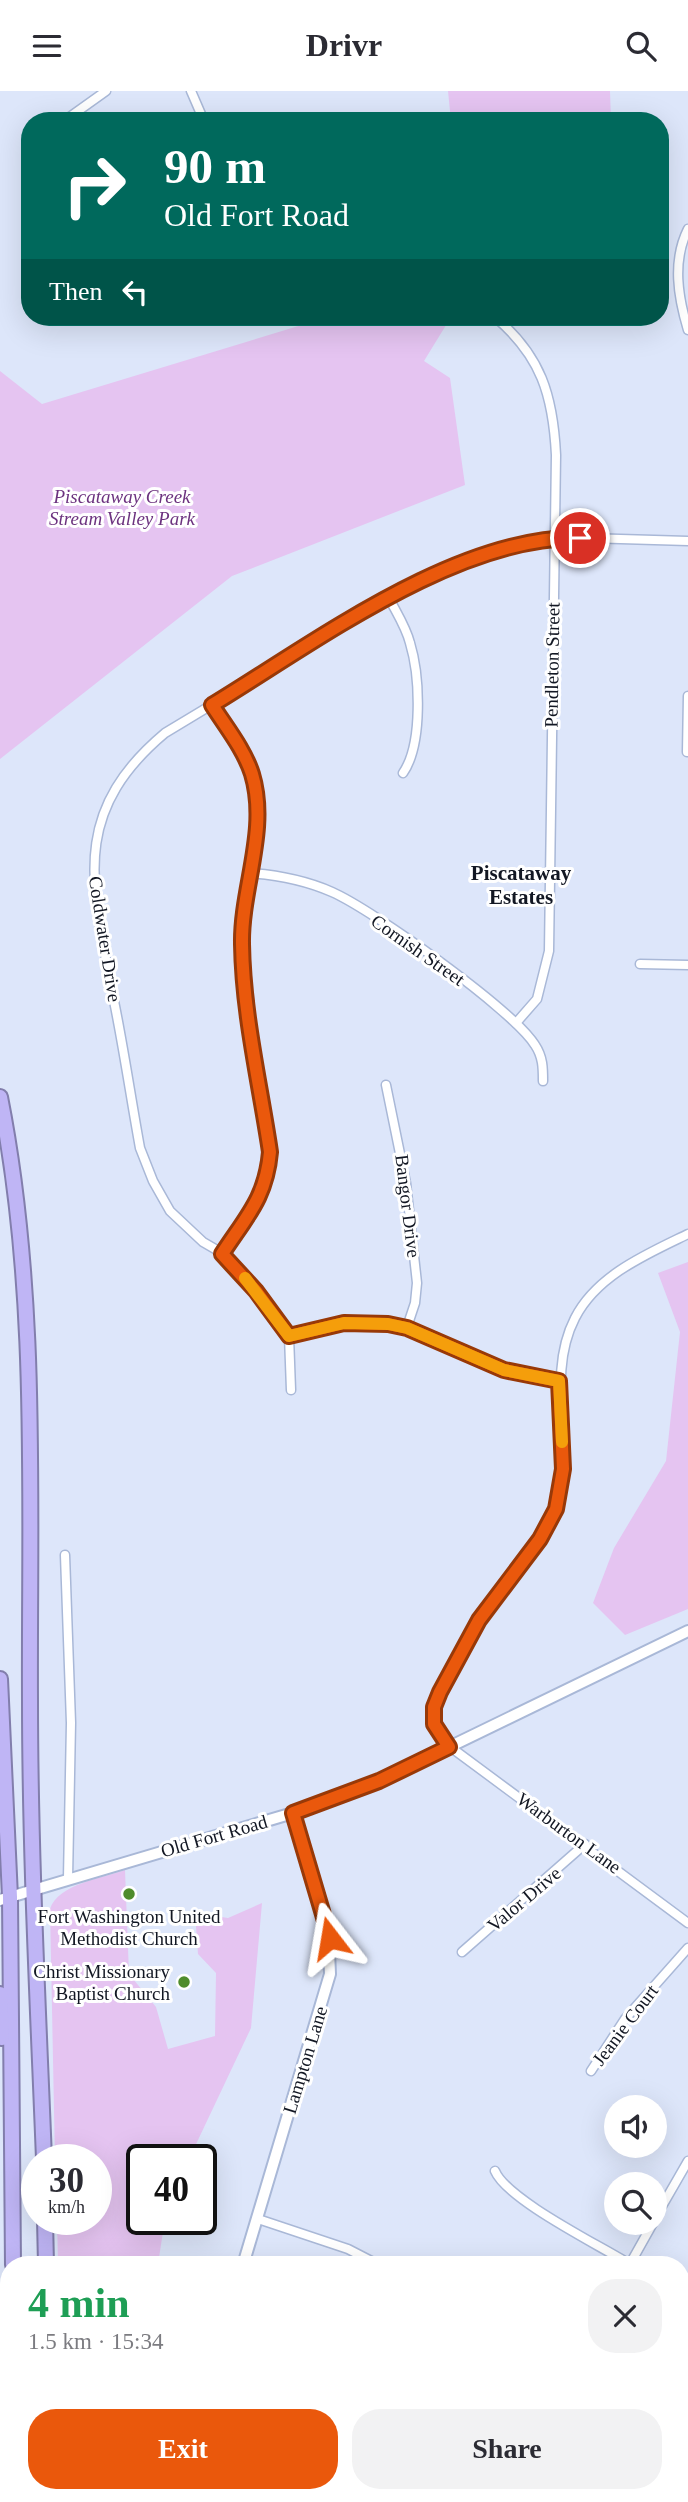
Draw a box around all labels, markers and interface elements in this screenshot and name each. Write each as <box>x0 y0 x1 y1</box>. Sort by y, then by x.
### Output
icon: menu <box>28 27 66 65</box>
text: Drivr <box>306 27 382 63</box>
icon: search <box>622 27 660 65</box>
text: 90 m <box>164 139 266 194</box>
icon: right <box>49 140 140 231</box>
text: Old Fort Road <box>164 197 349 233</box>
icon: left <box>116 273 154 311</box>
text: Then <box>49 277 102 306</box>
park label: Piscataway Creek Stream Valley Park <box>49 486 196 529</box>
pin <box>550 508 610 568</box>
icon: arrive <box>561 519 599 557</box>
street label: Pendleton Street <box>540 602 564 728</box>
district label: Piscataway Estates <box>471 861 572 909</box>
street label: Coldwater Drive <box>85 875 125 1003</box>
street label: Cornish Street <box>367 910 469 990</box>
street label: Bangor Drive <box>391 1153 425 1259</box>
street label: Warburton Lane <box>513 1788 625 1878</box>
street label: Old Fort Road <box>158 1811 270 1861</box>
street label: Valor Drive <box>483 1862 565 1936</box>
marker: Fort Washington United Methodist Church <box>121 1886 137 1902</box>
position arrow <box>293 1901 367 1975</box>
place label: Fort Washington United Methodist Church <box>38 1906 221 1949</box>
place label: Christ Missionary Baptist Church <box>33 1961 170 2004</box>
marker: Christ Missionary Baptist Church <box>176 1974 192 1990</box>
street label: Jeanie Court <box>588 1980 663 2069</box>
street label: Lampton Lane <box>279 2004 331 2116</box>
map controls <box>604 2095 667 2235</box>
button: sound <box>604 2095 667 2158</box>
speed limit sign: 40 <box>126 2144 217 2235</box>
text: 30 <box>49 2161 84 2200</box>
button: search <box>604 2172 667 2235</box>
text: km/h <box>48 2197 85 2217</box>
button: close <box>588 2279 662 2353</box>
text: 4 min <box>28 2280 130 2326</box>
text: 1.5 km · 15:34 <box>28 2329 163 2354</box>
button: Exit <box>28 2409 338 2489</box>
button: Share <box>352 2409 662 2489</box>

